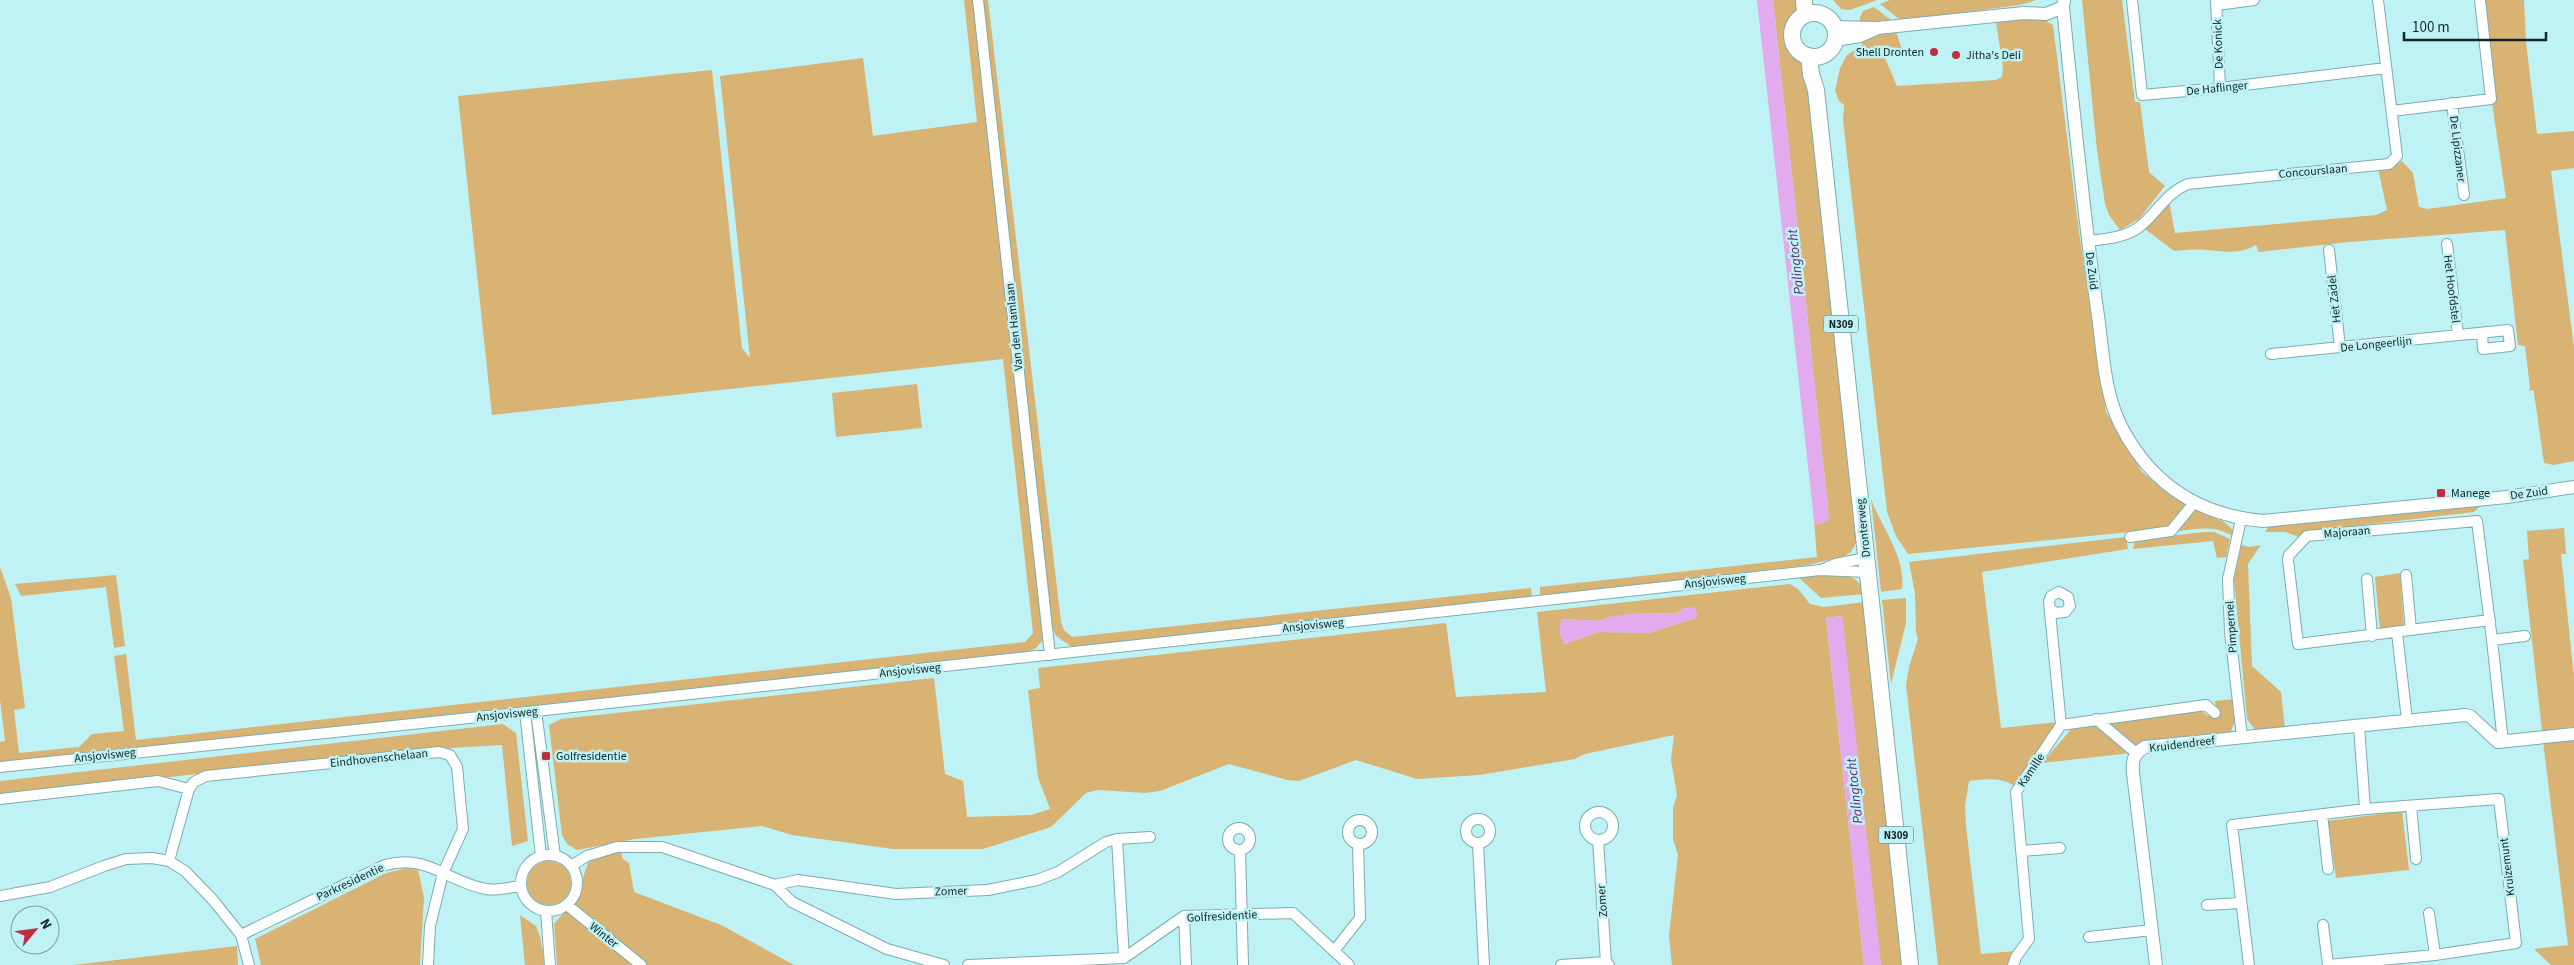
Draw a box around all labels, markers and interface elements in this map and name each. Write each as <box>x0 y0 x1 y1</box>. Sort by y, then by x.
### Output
scale bar <box>2404 10 2546 42</box>
text: 100 m <box>2412 17 2450 38</box>
street label: De Konick <box>2209 19 2228 69</box>
place label: Shell Dronten <box>1856 44 1924 61</box>
marker: Shell Dronten <box>1928 46 1940 58</box>
place label: Jitha's Deli <box>1966 47 2021 64</box>
marker: Jitha's Deli <box>1950 49 1962 61</box>
street label: De Haflinger <box>2185 77 2249 100</box>
street label: De Lipizzaner <box>2445 115 2470 184</box>
street label: Concourslaan <box>2278 160 2348 183</box>
water label: Palingtocht <box>1783 228 1809 296</box>
street label: De Zuid <box>2081 251 2102 291</box>
street label: Het Hoofdstel <box>2439 254 2464 324</box>
street label: Het Zadel <box>2324 274 2345 324</box>
street label: Van den Hamlaan <box>1001 282 1028 372</box>
road number: N309 <box>1824 316 1858 332</box>
street label: De Longeerlijn <box>2339 332 2413 357</box>
street label: De Zuid <box>2509 482 2549 505</box>
place label: Manege <box>2451 485 2490 502</box>
marker: Manege <box>2435 487 2447 499</box>
street label: Dronterweg <box>1852 498 1875 558</box>
street label: Majoraan <box>2323 522 2371 543</box>
street label: Ansjovisweg <box>1684 570 1747 593</box>
street label: Pimpernel <box>2221 600 2242 654</box>
street label: Ansjovisweg <box>1282 614 1345 637</box>
street label: Ansjovisweg <box>879 659 942 682</box>
street label: Ansjovisweg <box>476 703 539 726</box>
street label: Kruidendreef <box>2148 732 2216 757</box>
street label: Ansjovisweg <box>74 744 137 767</box>
street label: Eindhovenschelaan <box>329 745 429 772</box>
place label: Golfresidentie <box>556 748 627 765</box>
marker: Golfresidentie <box>540 750 552 762</box>
street label: Kamille <box>2014 750 2049 791</box>
water label: Palingtocht <box>1842 757 1868 825</box>
road number: N309 <box>1878 826 1914 844</box>
street label: Kruizemunt <box>2495 837 2520 897</box>
street label: Parkresidentie <box>314 859 387 905</box>
street label: Zomer <box>934 882 969 901</box>
street label: Zomer <box>1593 883 1612 918</box>
north arrow <box>10 905 60 955</box>
street label: Golfresidentie <box>1186 906 1258 927</box>
text: N <box>34 915 56 933</box>
street label: Winter <box>586 918 622 953</box>

